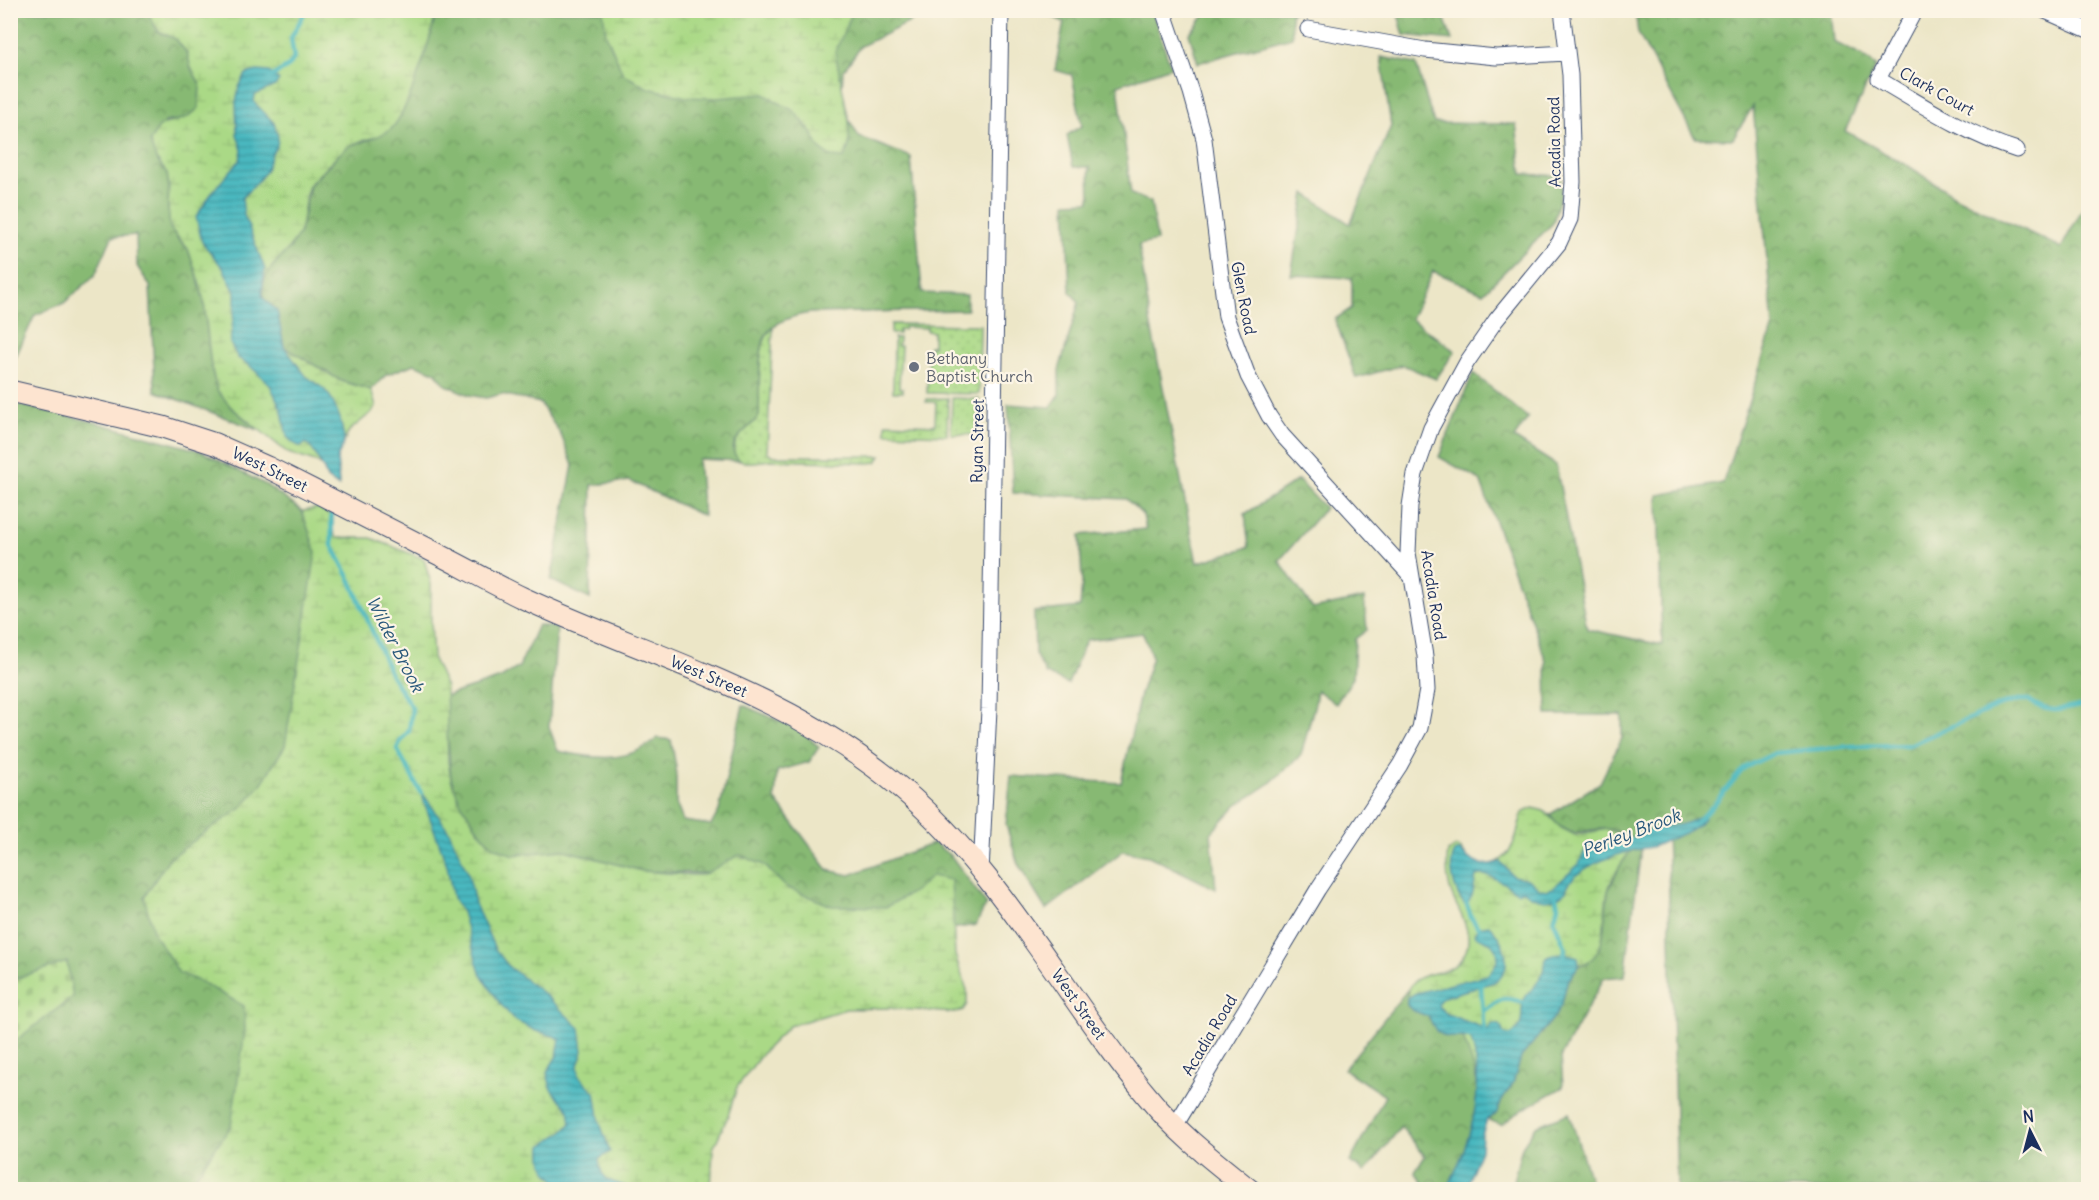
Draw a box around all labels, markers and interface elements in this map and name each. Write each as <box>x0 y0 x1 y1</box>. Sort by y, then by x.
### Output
street label: Clark Court <box>1896 62 1978 120</box>
street label: Acadia Road <box>1543 96 1565 188</box>
street label: Glen Road <box>1227 260 1261 336</box>
place label: Bethany Baptist Church <box>926 348 1033 386</box>
marker: Bethany Baptist Church <box>907 360 921 374</box>
street label: Ryan Street <box>966 398 988 483</box>
street label: West Street <box>229 442 312 496</box>
street label: Acadia Road <box>1417 549 1451 641</box>
water label: Wilder Brook <box>361 592 430 697</box>
street label: West Street <box>667 651 751 701</box>
water label: Perley Brook <box>1578 803 1685 862</box>
street label: West Street <box>1047 965 1111 1044</box>
street label: Acadia Road <box>1177 991 1241 1079</box>
north arrow <box>2000 1101 2060 1161</box>
text: N <box>2022 1106 2035 1127</box>

